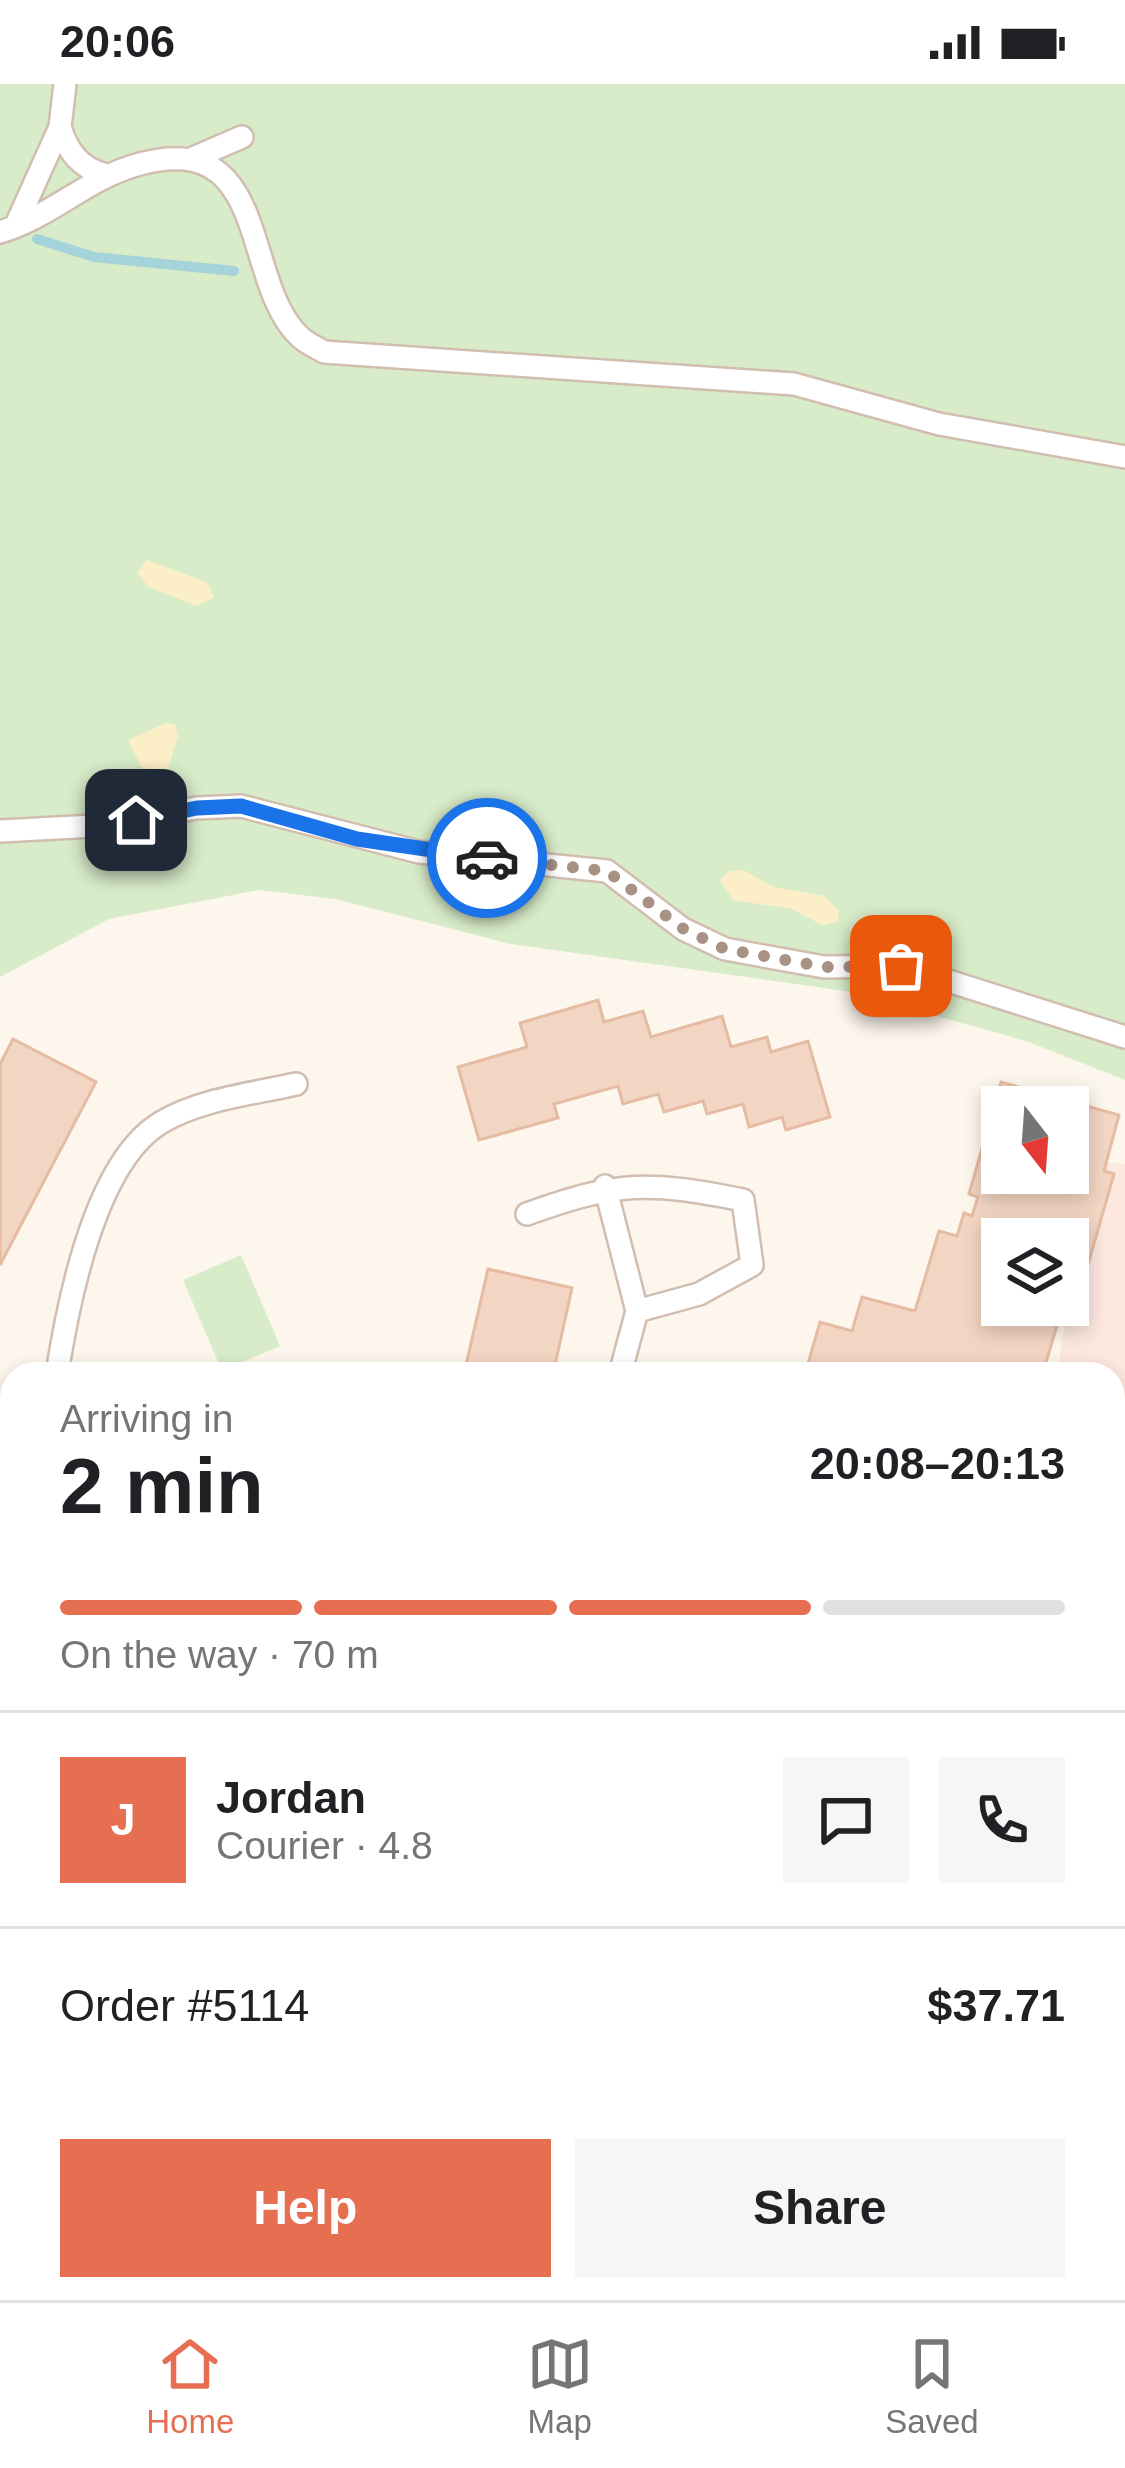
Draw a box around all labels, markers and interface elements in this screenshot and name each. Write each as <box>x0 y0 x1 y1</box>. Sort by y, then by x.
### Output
text: 20:06 <box>60 16 175 67</box>
pin <box>85 769 187 871</box>
icon: home <box>103 787 169 853</box>
courier <box>427 798 547 918</box>
icon: car <box>454 825 520 891</box>
pin <box>850 915 952 1017</box>
icon: bag <box>868 933 934 999</box>
north arrow <box>981 1086 1089 1194</box>
map controls <box>981 1086 1089 1326</box>
button: layers <box>981 1218 1089 1326</box>
text: Arriving in <box>60 1397 233 1440</box>
text: 20:08–20:13 <box>810 1438 1065 1489</box>
text: 2 min <box>60 1442 264 1530</box>
text: On the way · 70 m <box>60 1633 379 1676</box>
button: chat <box>783 1757 909 1883</box>
button: phone <box>939 1757 1065 1883</box>
text: Jordan <box>216 1772 366 1823</box>
text: J <box>110 1794 136 1845</box>
text: Courier · 4.8 <box>216 1824 433 1867</box>
text: Order #5114 <box>60 1980 309 2031</box>
text: $37.71 <box>927 1980 1065 2031</box>
button: Help <box>60 2139 551 2277</box>
button: Share <box>575 2139 1065 2277</box>
tab: Home <box>146 2331 234 2441</box>
tab: Map <box>527 2331 593 2441</box>
tab: Saved <box>885 2331 979 2441</box>

